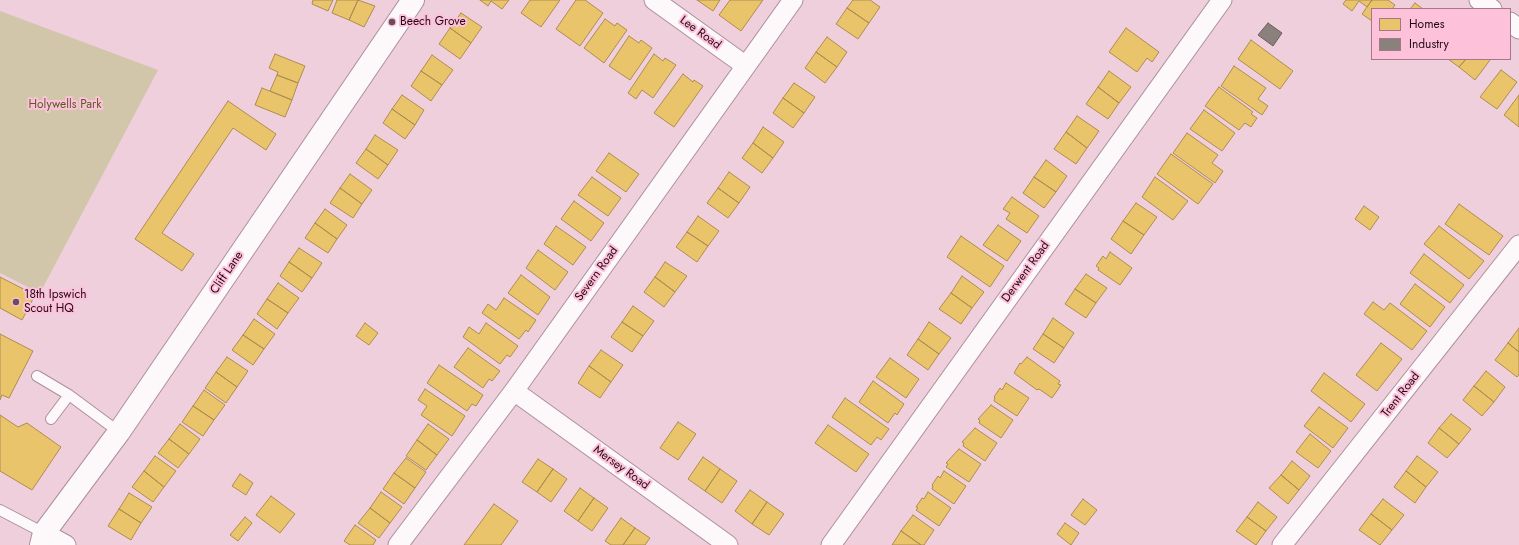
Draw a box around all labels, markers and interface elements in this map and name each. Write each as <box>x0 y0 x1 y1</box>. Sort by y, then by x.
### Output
legend <box>1371 8 1511 60</box>
street label: Lee Road <box>677 13 723 53</box>
place label: Beech Grove <box>400 15 466 29</box>
text: Homes <box>1409 15 1445 33</box>
marker: Beech Grove <box>387 17 397 27</box>
text: Industry <box>1409 35 1449 53</box>
park label: Holywells Park <box>28 98 102 112</box>
street label: Derwent Road <box>999 239 1053 305</box>
street label: Severn Road <box>572 244 622 304</box>
street label: Cliff Lane <box>208 249 246 297</box>
place label: 18th Ipswich Scout HQ <box>24 288 87 316</box>
marker: 18th Ipswich Scout HQ <box>11 297 21 307</box>
street label: Trent Road <box>1379 370 1423 420</box>
street label: Mersey Road <box>590 443 652 493</box>

